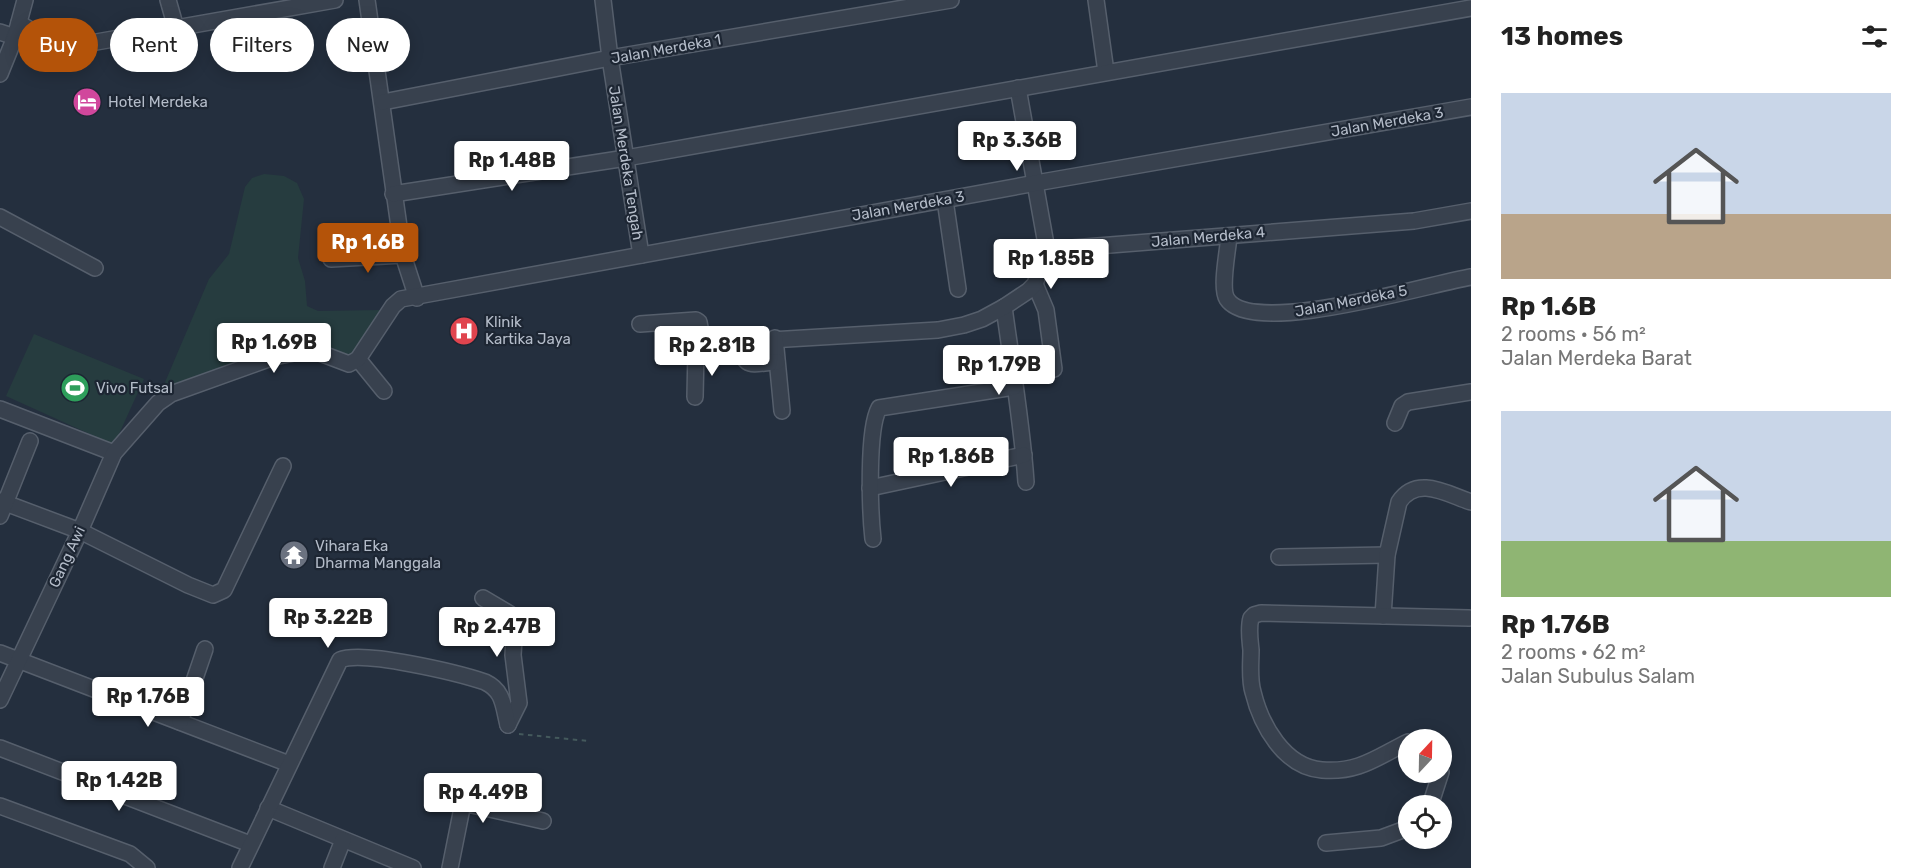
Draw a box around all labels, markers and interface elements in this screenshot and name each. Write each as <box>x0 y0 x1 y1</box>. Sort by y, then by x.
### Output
chip: Buy <box>18 18 98 72</box>
chip: Rent <box>110 18 198 72</box>
chip: Filters <box>210 18 314 72</box>
chip: New <box>326 18 410 72</box>
icon: filters <box>1858 20 1891 53</box>
text: 13 homes <box>1501 21 1623 52</box>
street label: Jalan Merdeka 1 <box>610 30 722 68</box>
street label: Jalan Merdeka Tengah <box>605 85 647 241</box>
hotel icon: Hotel Merdeka <box>71 86 103 118</box>
place label: Hotel Merdeka <box>108 93 208 111</box>
street label: Jalan Merdeka 3 <box>1329 103 1445 141</box>
pin: Rp 3.36B <box>955 121 1079 172</box>
text: Rp 3.36B <box>972 128 1062 152</box>
icon: home <box>1642 132 1750 240</box>
pin: Rp 1.48B <box>450 141 574 192</box>
text: Rp 1.48B <box>468 148 556 172</box>
street label: Jalan Merdeka 3 <box>850 187 966 225</box>
pin: Rp 1.6B <box>313 223 423 274</box>
street label: Jalan Merdeka 4 <box>1150 223 1266 251</box>
text: Rp 1.6B <box>331 230 405 254</box>
pin: Rp 1.85B <box>989 239 1113 290</box>
text: Rp 1.85B <box>1008 246 1094 270</box>
street label: Jalan Merdeka 5 <box>1293 281 1409 321</box>
text: Rp 1.6B <box>1501 291 1596 322</box>
place label: Klinik Kartika Jaya <box>485 313 571 348</box>
hospital icon: Klinik Kartika Jaya <box>448 315 480 347</box>
text: 2 rooms · 56 m² <box>1501 322 1646 346</box>
pin: Rp 1.69B <box>212 323 336 374</box>
pin: Rp 2.81B <box>650 326 774 377</box>
text: Rp 1.69B <box>231 330 317 354</box>
text: Rp 2.81B <box>669 333 755 357</box>
pin: Rp 1.79B <box>937 345 1061 396</box>
text: Jalan Merdeka Barat <box>1501 346 1692 370</box>
text: Rp 1.79B <box>957 352 1041 376</box>
sports icon: Vivo Futsal <box>59 372 91 404</box>
place label: Vivo Futsal <box>96 379 173 397</box>
pin: Rp 1.86B <box>889 437 1013 488</box>
text: Rp 1.86B <box>908 444 994 468</box>
icon: home <box>1642 450 1750 558</box>
street label: Gang Awi <box>45 524 89 590</box>
place label: Vihara Eka Dharma Manggala <box>315 537 441 572</box>
temple icon: Vihara Eka Dharma Manggala <box>278 539 310 571</box>
pin: Rp 3.22B <box>266 598 390 649</box>
text: Rp 3.22B <box>283 605 373 629</box>
pin: Rp 2.47B <box>435 607 559 658</box>
text: Rp 1.76B <box>1501 609 1610 640</box>
text: Rp 2.47B <box>453 614 541 638</box>
text: 2 rooms · 62 m² <box>1501 640 1646 664</box>
text: Jalan Subulus Salam <box>1501 664 1695 688</box>
pin: Rp 1.76B <box>86 677 210 728</box>
text: Rp 1.76B <box>106 684 190 708</box>
north arrow <box>1398 729 1452 783</box>
map controls <box>1398 729 1452 849</box>
pin: Rp 1.42B <box>57 761 181 812</box>
text: Rp 1.42B <box>76 768 162 792</box>
pin: Rp 4.49B <box>421 773 545 824</box>
text: Rp 4.49B <box>438 780 528 804</box>
button: locate <box>1398 795 1452 849</box>

